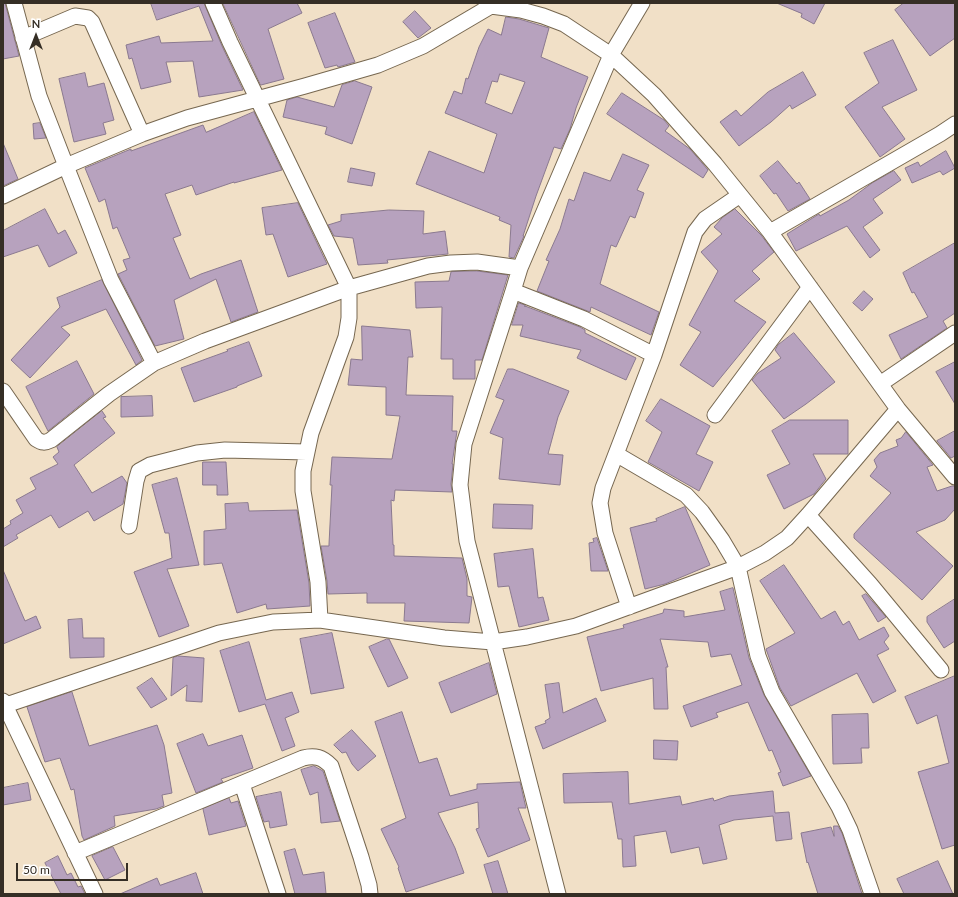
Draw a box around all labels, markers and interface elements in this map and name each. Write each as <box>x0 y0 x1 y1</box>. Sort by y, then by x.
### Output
north arrow <box>16 16 56 56</box>
text: N <box>32 17 40 30</box>
scale bar <box>18 855 130 881</box>
text: 50 m <box>23 862 50 877</box>

